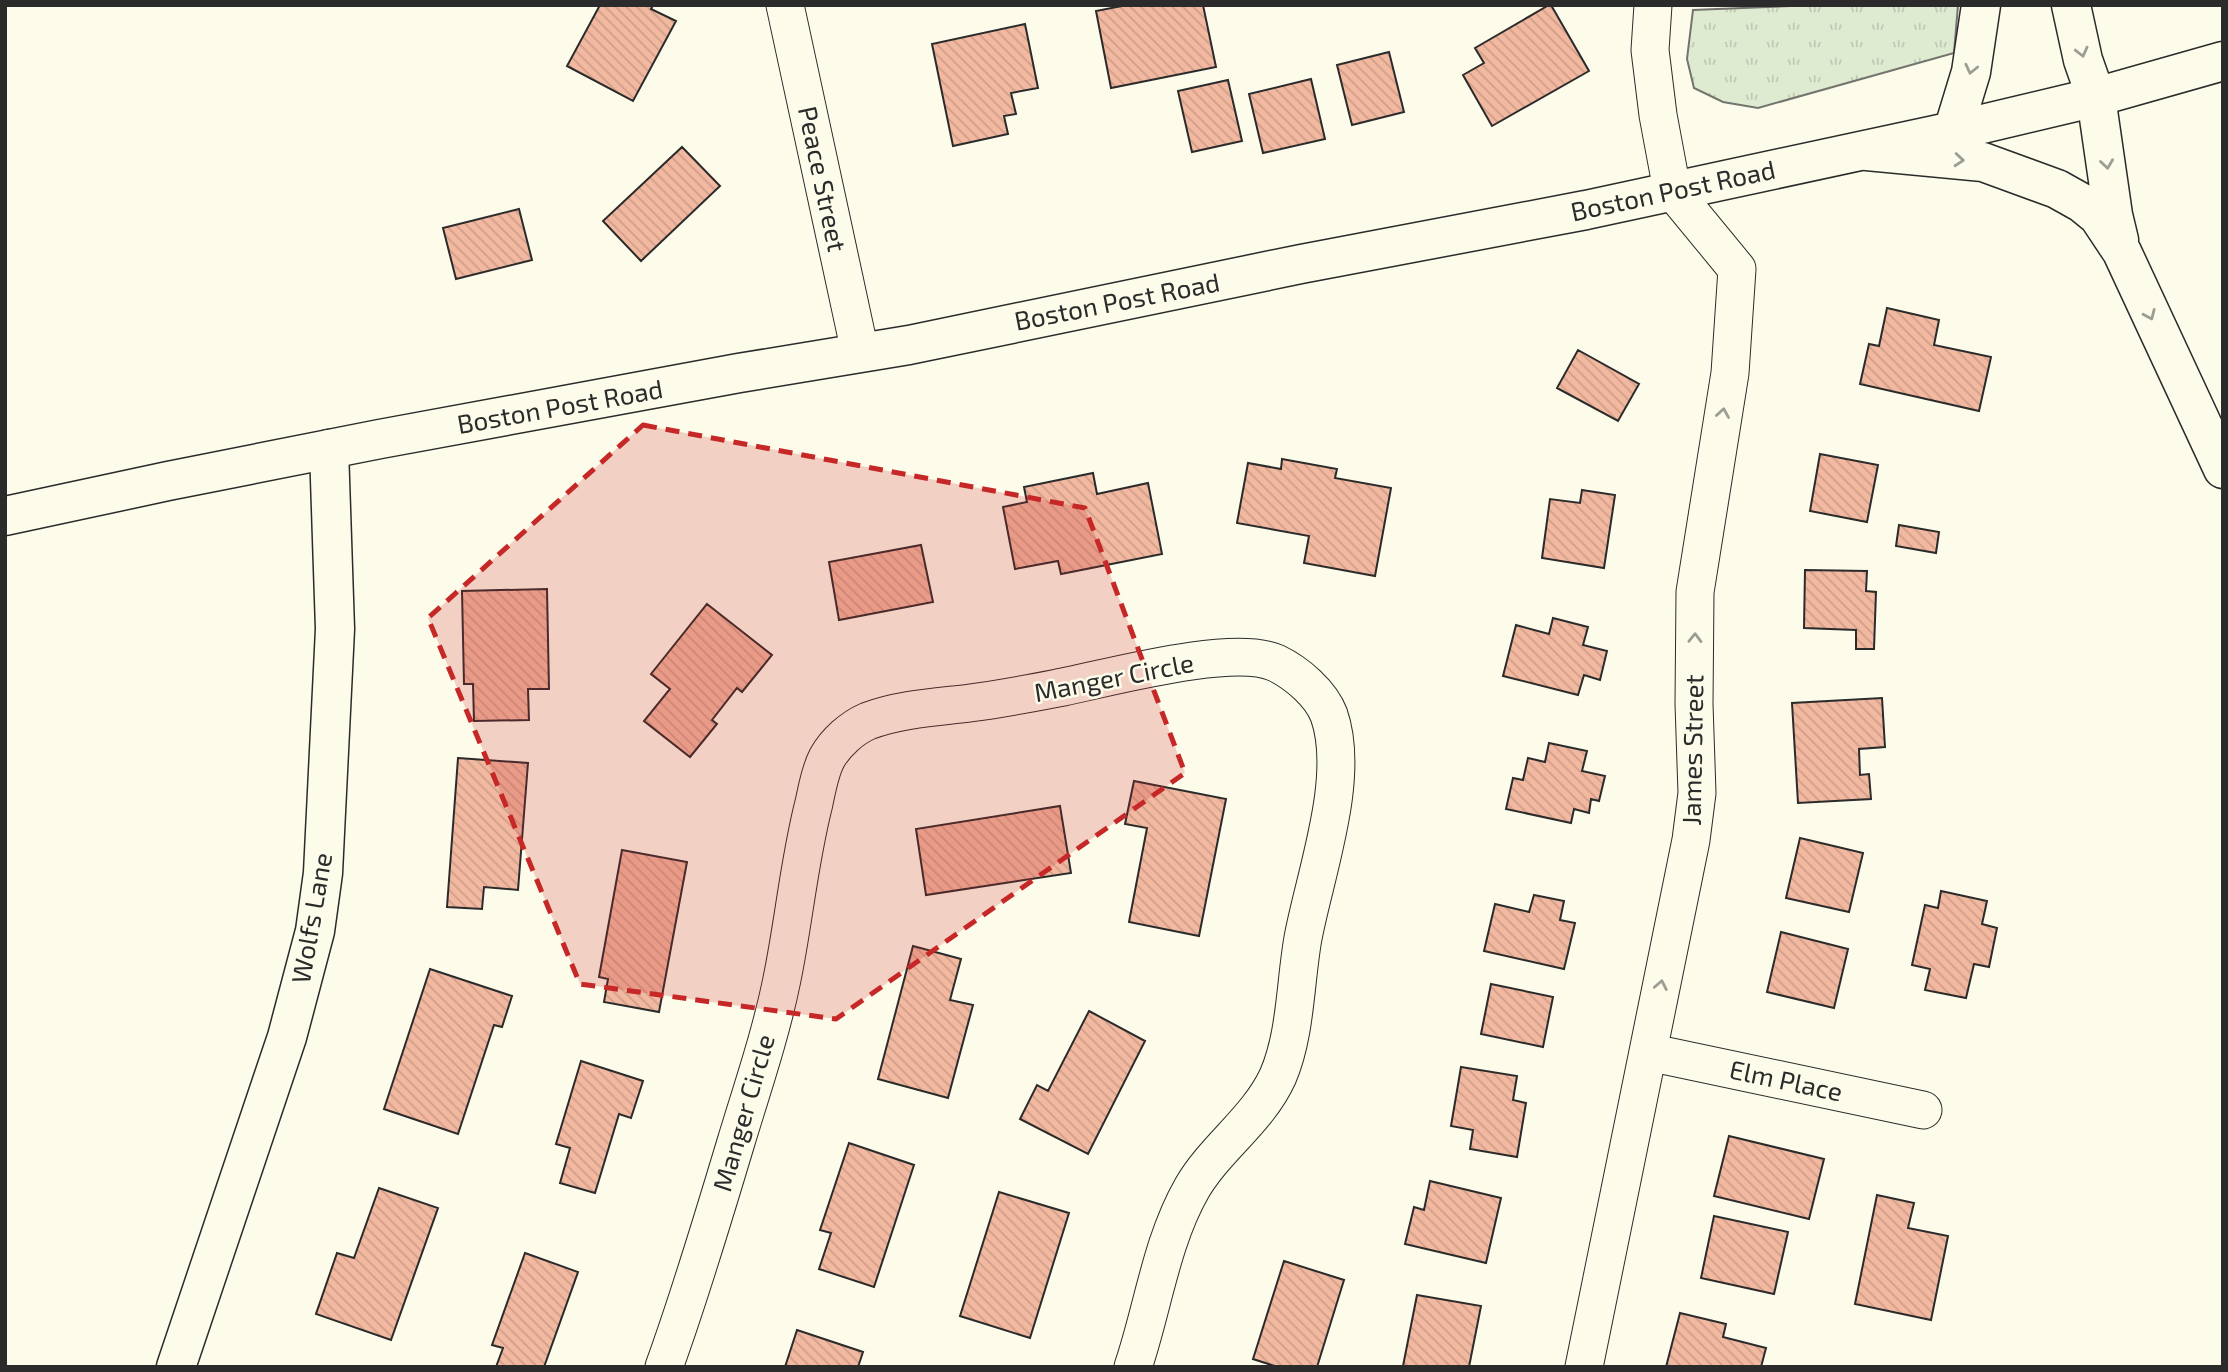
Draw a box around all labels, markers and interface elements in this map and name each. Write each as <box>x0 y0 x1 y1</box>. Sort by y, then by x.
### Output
one-way arrow <box>2074 45 2088 57</box>
one-way arrow <box>1965 63 1979 75</box>
street label: Peace Street <box>793 103 854 254</box>
one-way arrow <box>1954 152 1965 167</box>
street label: Boston Post Road <box>1568 153 1778 226</box>
one-way arrow <box>2099 159 2114 170</box>
street label: Boston Post Road <box>1011 265 1222 336</box>
one-way arrow <box>2142 307 2156 320</box>
street label: Boston Post Road <box>454 372 665 439</box>
one-way arrow <box>1715 407 1730 419</box>
one-way arrow <box>1687 632 1703 643</box>
street label: Manger Circle <box>1031 646 1196 707</box>
street label: James Street <box>1675 674 1708 826</box>
street label: Wolfs Lane <box>284 850 337 986</box>
one-way arrow <box>1653 979 1668 991</box>
street label: Manger Circle <box>705 1030 780 1195</box>
street label: Elm Place <box>1727 1052 1846 1107</box>

